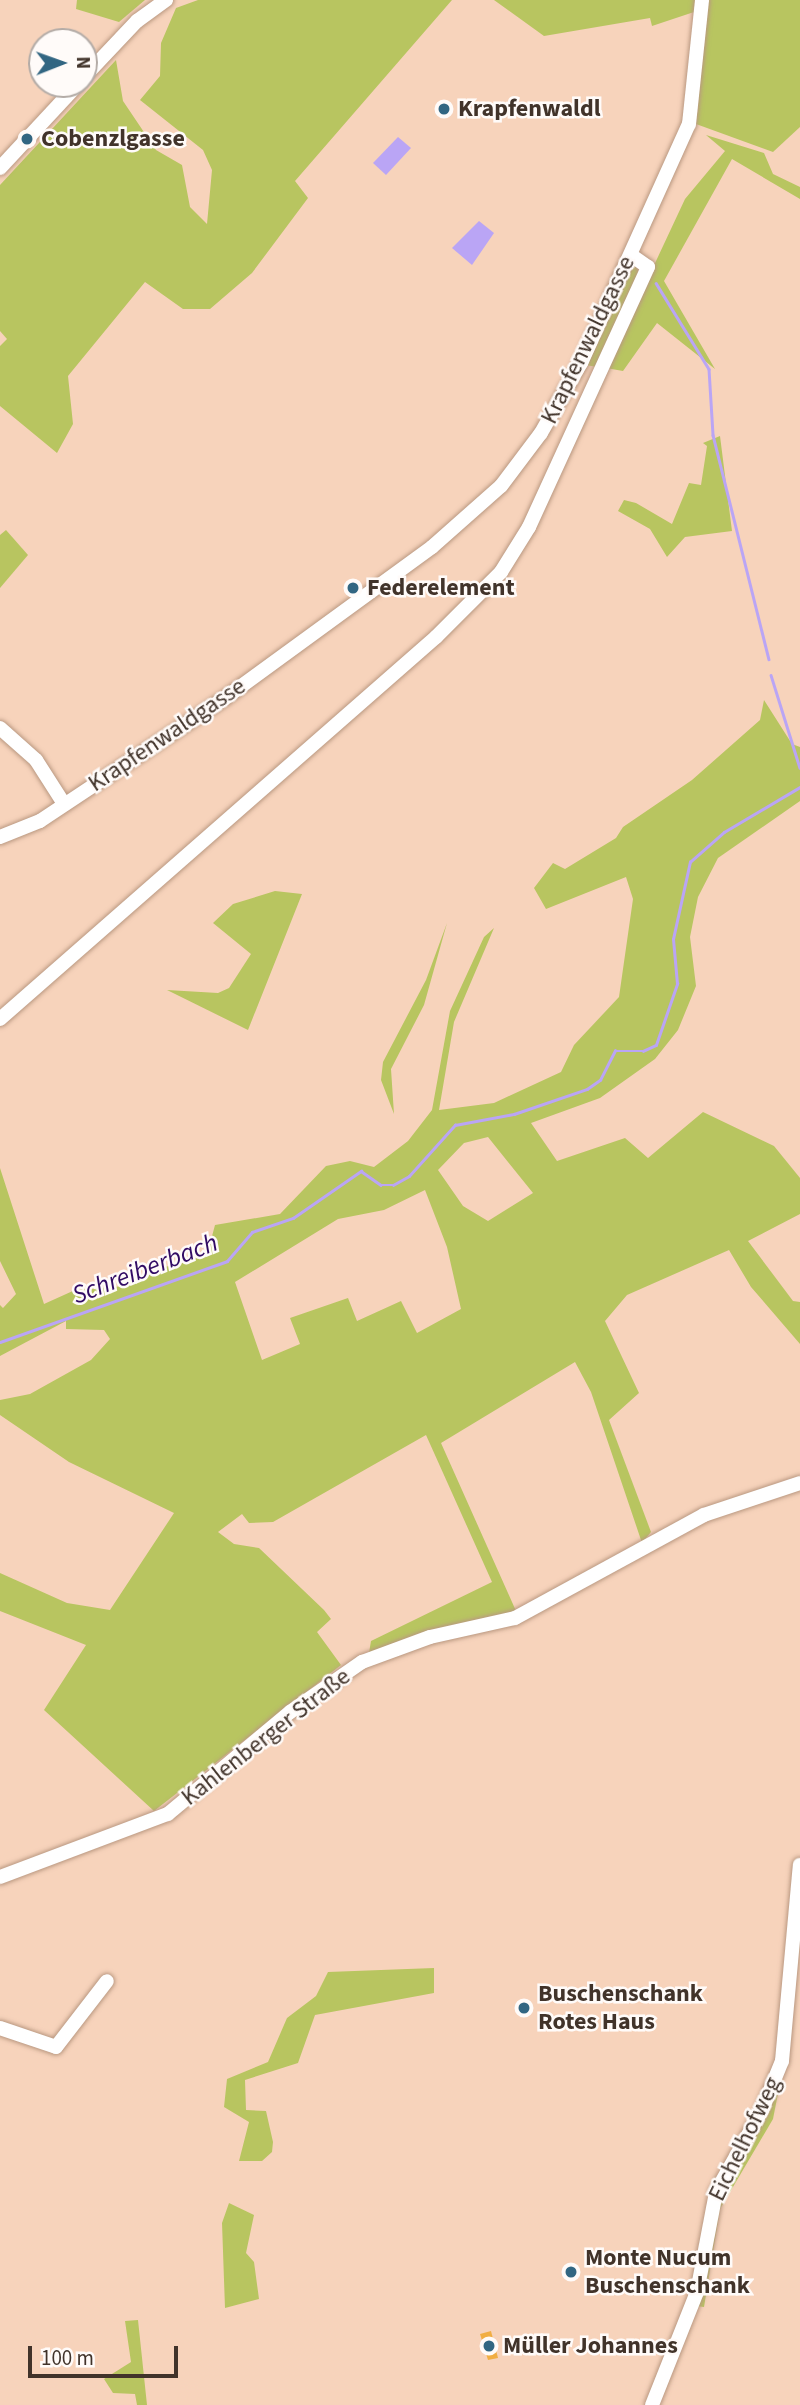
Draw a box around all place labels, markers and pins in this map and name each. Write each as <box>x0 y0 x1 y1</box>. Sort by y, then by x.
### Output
place label: Krapfenwaldl <box>458 95 601 123</box>
marker: Krapfenwaldl <box>436 101 452 117</box>
place label: Cobenzlgasse <box>41 125 185 153</box>
marker: Cobenzlgasse <box>19 131 35 147</box>
place label: Federelement <box>367 574 515 602</box>
marker: Federelement <box>345 580 361 596</box>
place label: Buschenschank Rotes Haus <box>538 1980 703 2036</box>
marker: Buschenschank Rotes Haus <box>516 2000 532 2016</box>
place label: Monte Nucum Buschenschank <box>585 2244 750 2300</box>
marker: Monte Nucum Buschenschank <box>563 2264 579 2280</box>
place label: Müller Johannes <box>503 2332 678 2360</box>
marker: Müller Johannes <box>481 2338 497 2354</box>

